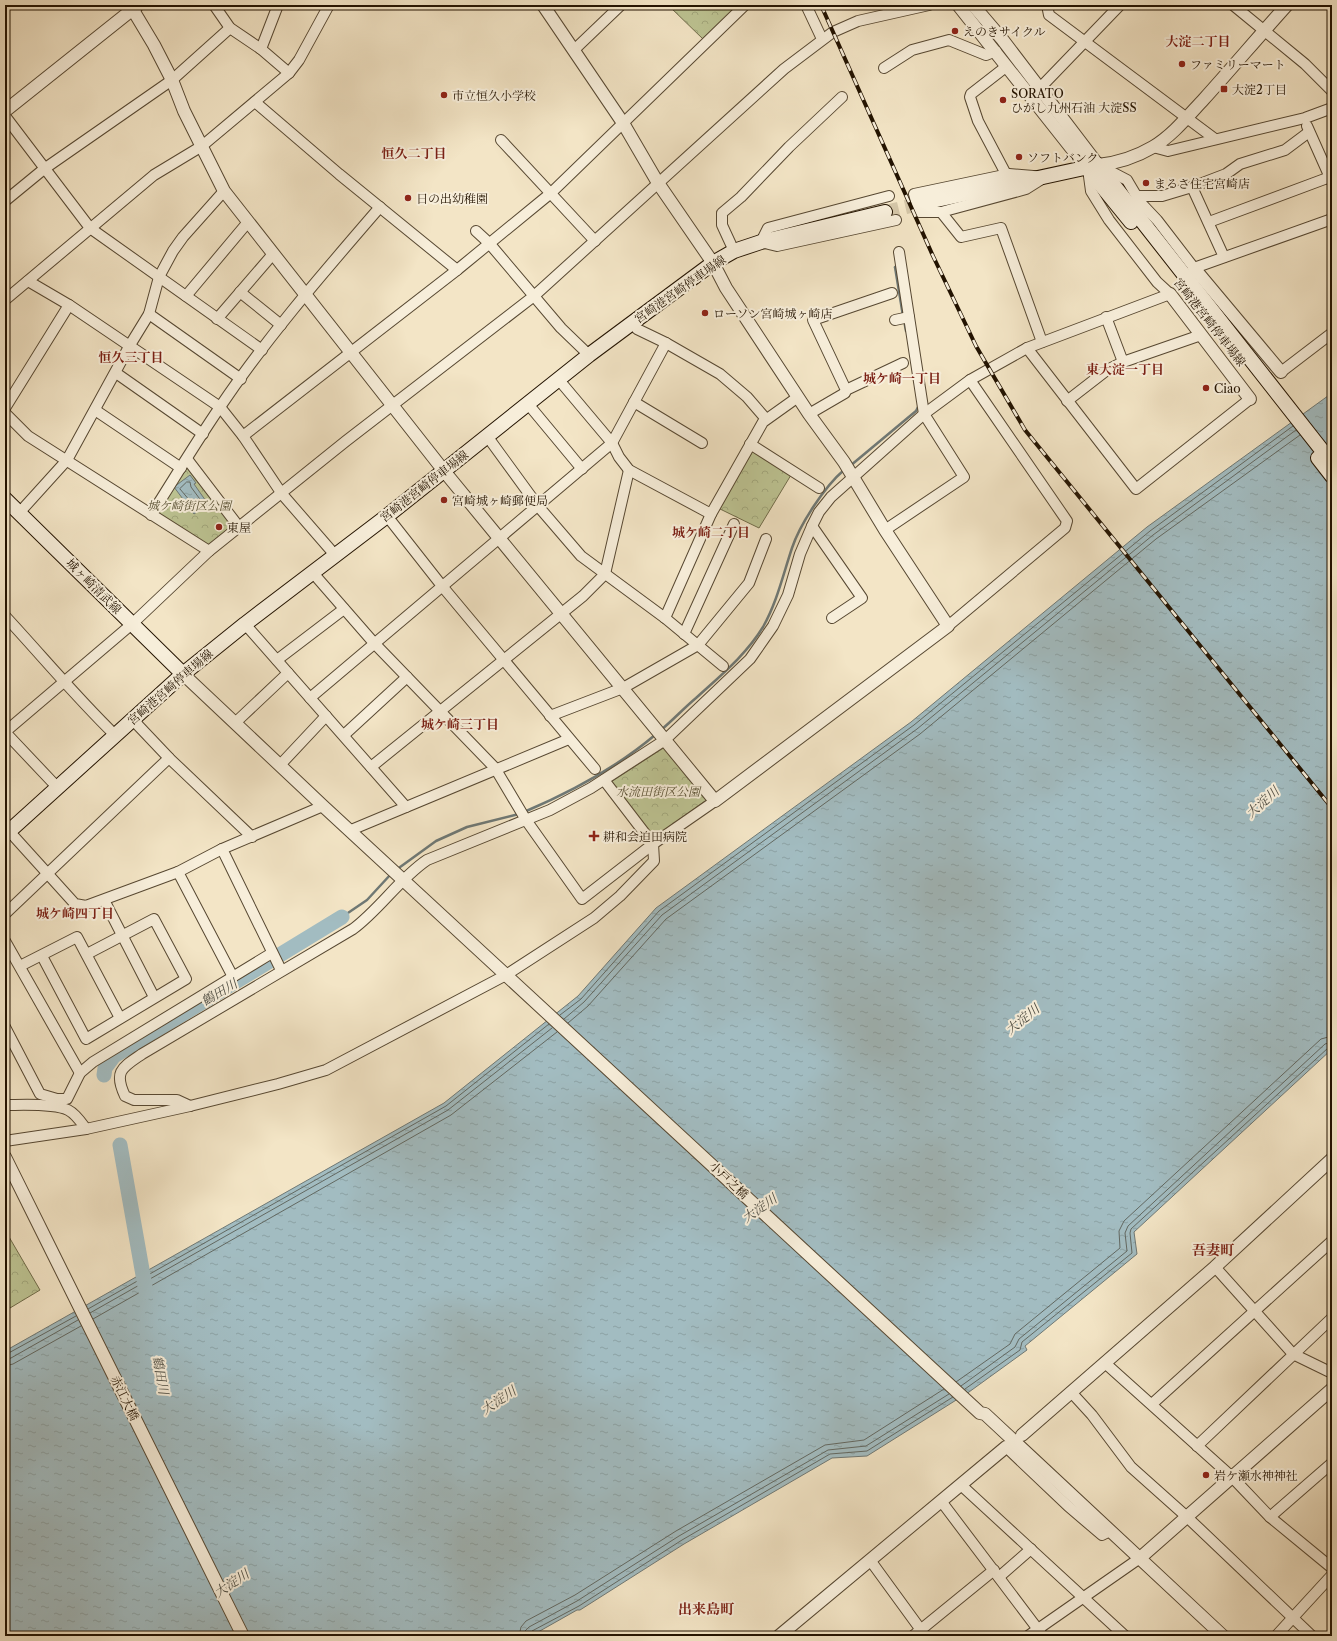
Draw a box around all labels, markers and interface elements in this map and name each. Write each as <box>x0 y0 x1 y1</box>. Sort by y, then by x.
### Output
place label: えのきサイクル <box>963 24 1046 39</box>
marker: えのきサイクル <box>950 26 960 36</box>
district label: 大淀二丁目 <box>1165 33 1231 49</box>
place label: ファミリーマート <box>1190 57 1286 72</box>
marker: ファミリーマート <box>1177 59 1187 69</box>
place label: 大淀2丁目 <box>1232 82 1287 97</box>
marker: 大淀2丁目 <box>1219 84 1229 94</box>
place label: SORATO ひがし九州石油 大淀SS <box>1011 86 1137 115</box>
place label: 市立恒久小学校 <box>452 88 536 103</box>
marker: 市立恒久小学校 <box>439 90 449 100</box>
marker: SORATO ひがし九州石油 大淀SS <box>998 95 1008 105</box>
district label: 恒久二丁目 <box>381 145 447 161</box>
place label: ソフトバンク <box>1027 150 1099 165</box>
marker: ソフトバンク <box>1014 152 1024 162</box>
place label: まるさ住宅宮崎店 <box>1154 176 1250 191</box>
marker: まるさ住宅宮崎店 <box>1141 178 1151 188</box>
place label: 日の出幼稚園 <box>416 191 488 206</box>
marker: 日の出幼稚園 <box>403 193 413 203</box>
street label: 宮崎港宮崎停車場線 <box>631 252 729 326</box>
street label: 宮崎港宮崎停車場線 <box>1171 275 1249 369</box>
place label: ローソン宮崎城ヶ崎店 <box>713 306 833 321</box>
marker: ローソン宮崎城ヶ崎店 <box>700 308 710 318</box>
district label: 恒久三丁目 <box>98 349 164 365</box>
district label: 東大淀一丁目 <box>1086 361 1164 377</box>
district label: 城ケ崎一丁目 <box>863 370 941 386</box>
place label: Ciao <box>1214 381 1241 396</box>
marker: Ciao <box>1201 383 1211 393</box>
street label: 宮崎港宮崎停車場線 <box>377 447 471 525</box>
place label: 宮崎城ヶ崎郵便局 <box>452 493 548 508</box>
marker: 宮崎城ヶ崎郵便局 <box>439 495 449 505</box>
park label: 城ケ崎街区公園 <box>147 498 233 513</box>
place label: 東屋 <box>227 520 251 535</box>
marker: 東屋 <box>214 522 224 532</box>
district label: 城ケ崎二丁目 <box>672 524 750 540</box>
street label: 城ヶ崎清武線 <box>63 555 125 617</box>
street label: 宮崎港宮崎停車場線 <box>124 646 216 728</box>
district label: 城ケ崎三丁目 <box>421 716 499 732</box>
water label: 大淀川 <box>1242 782 1283 821</box>
park label: 水流田街区公園 <box>616 784 702 799</box>
place label: 耕和会迫田病院 <box>603 829 687 844</box>
marker: 耕和会迫田病院 <box>588 830 600 842</box>
district label: 城ケ崎四丁目 <box>36 905 114 921</box>
water label: 鶴田川 <box>198 974 242 1009</box>
water label: 大淀川 <box>1002 999 1044 1037</box>
street label: 小戸之橋 <box>706 1158 752 1202</box>
water label: 大淀川 <box>738 1189 781 1226</box>
district label: 吾妻町 <box>1192 1241 1235 1259</box>
water label: 鶴田川 <box>150 1354 173 1398</box>
street label: 赤江大橋 <box>108 1373 142 1423</box>
water label: 大淀川 <box>477 1381 520 1418</box>
place label: 岩ケ瀬水神神社 <box>1214 1468 1298 1483</box>
marker: 岩ケ瀬水神神社 <box>1201 1470 1211 1480</box>
water label: 大淀川 <box>210 1564 253 1601</box>
district label: 出来島町 <box>678 1600 735 1618</box>

